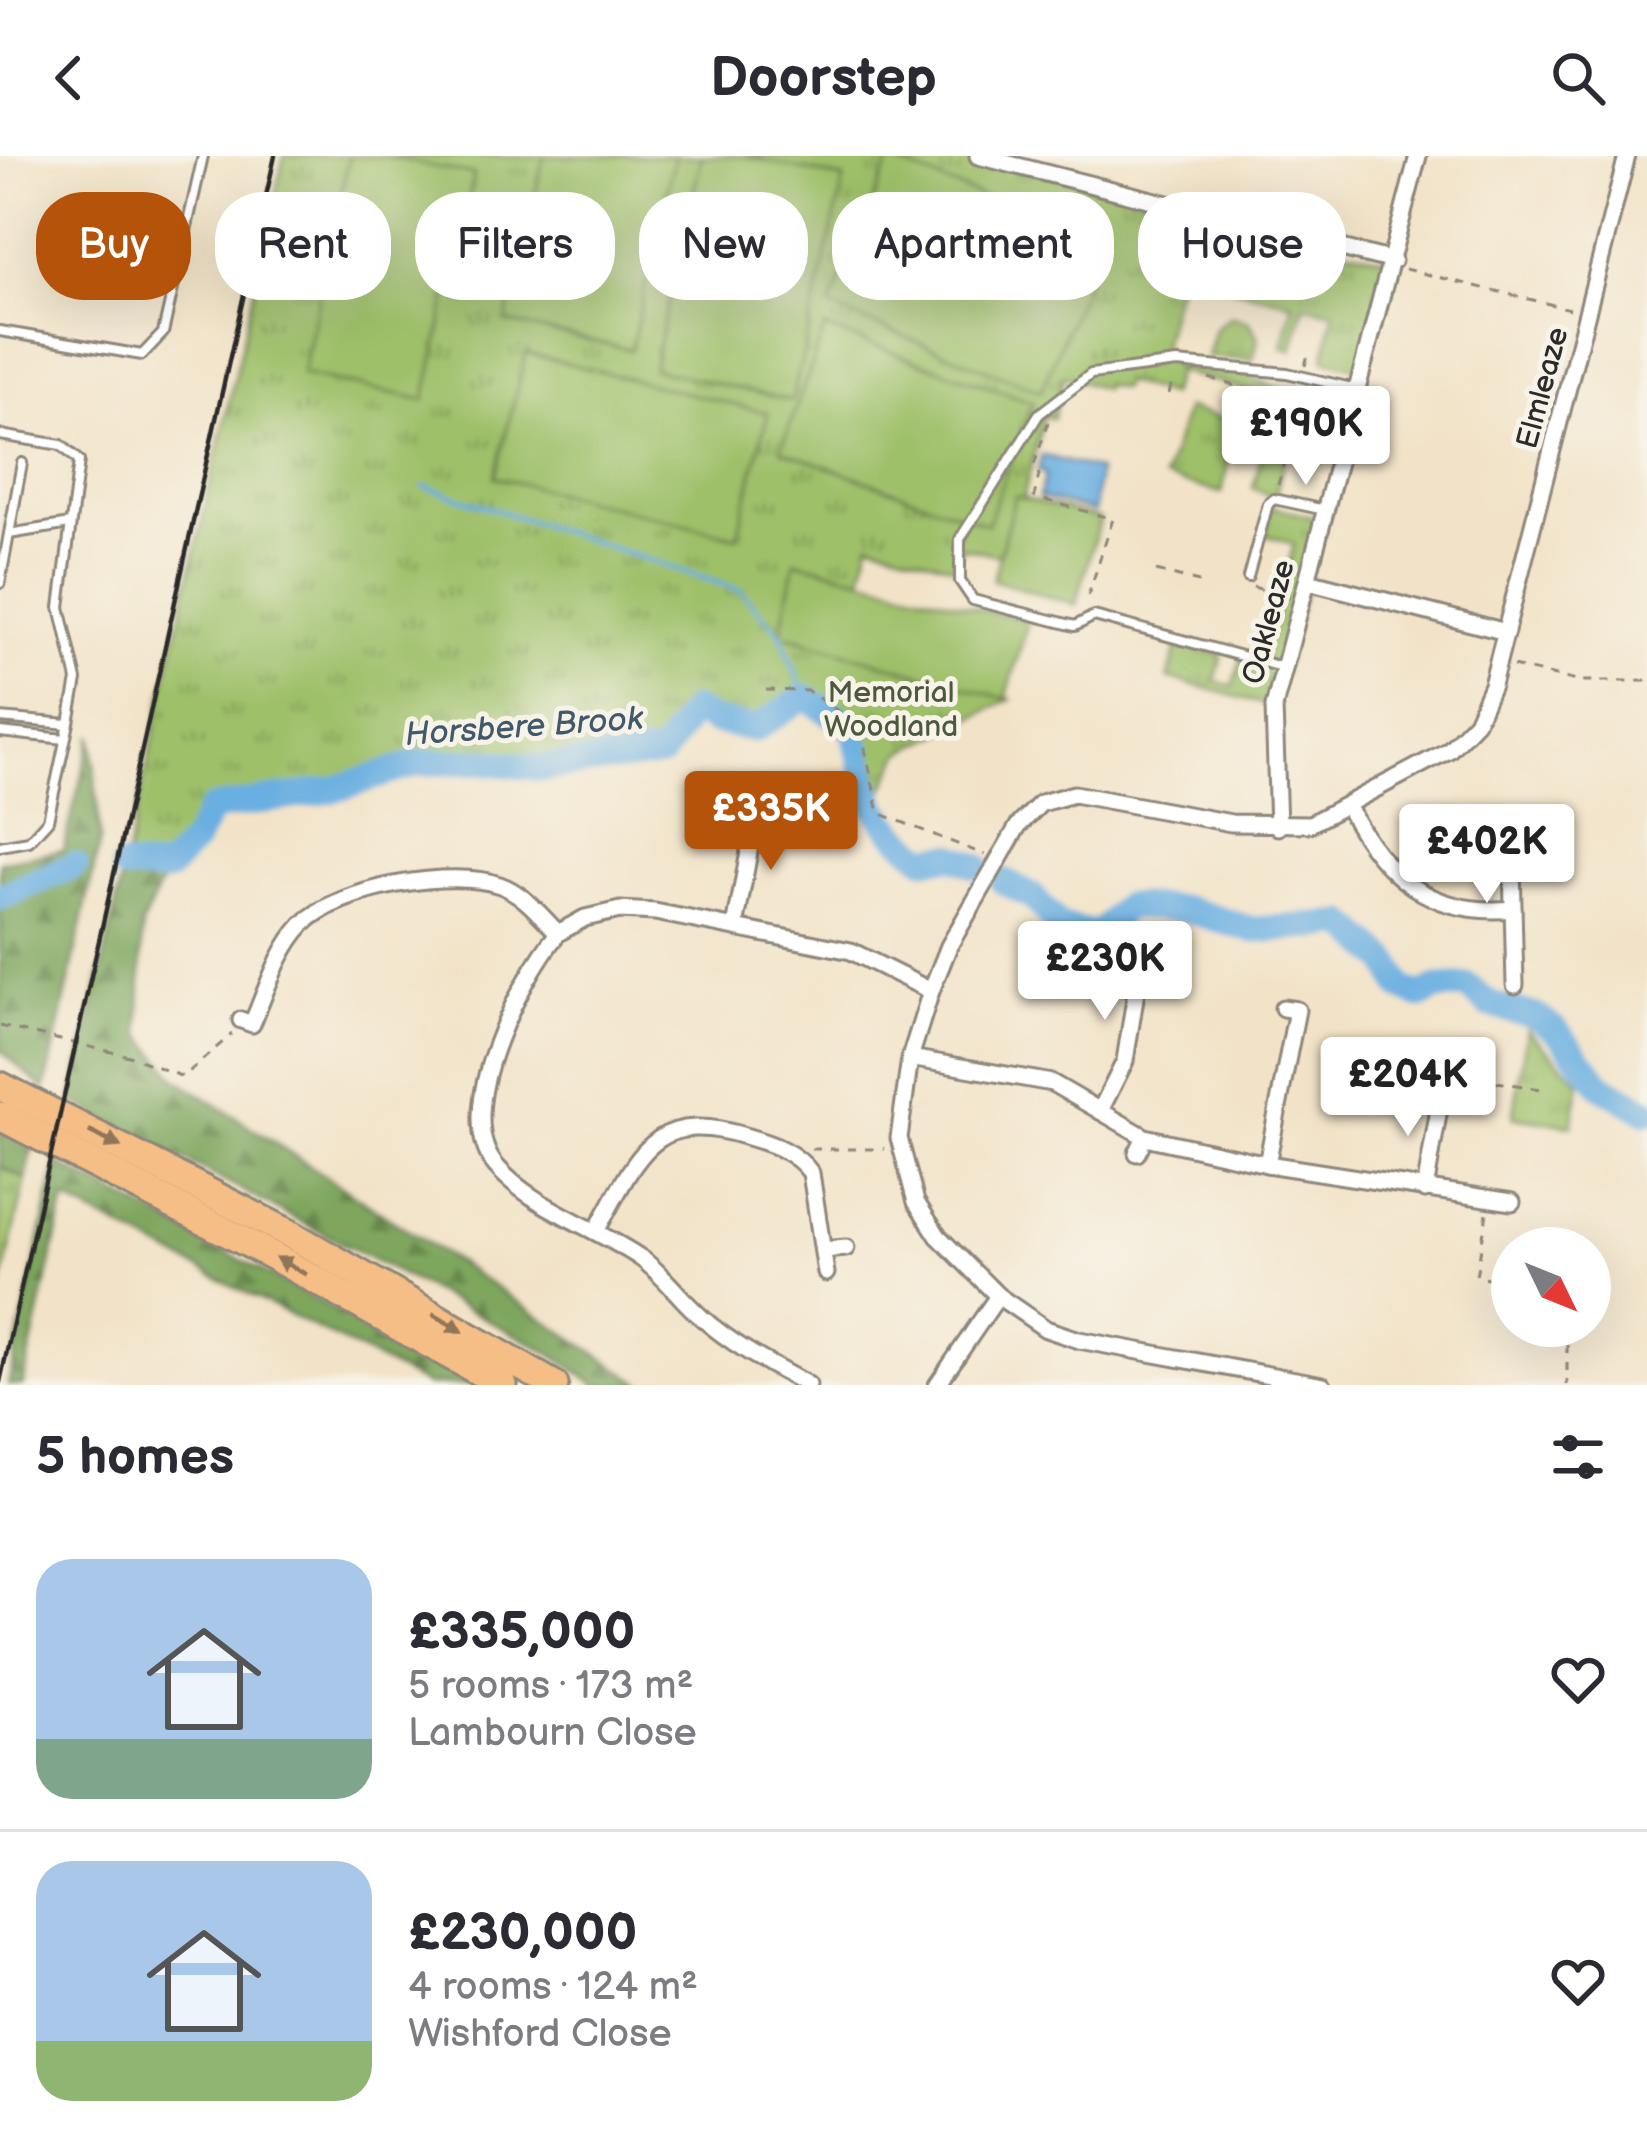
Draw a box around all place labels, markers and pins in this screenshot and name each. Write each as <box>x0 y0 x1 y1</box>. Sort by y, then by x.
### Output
pin: £190K <box>1222 386 1390 488</box>
pin: £335K <box>687 771 855 873</box>
pin: £402K <box>1403 804 1571 906</box>
pin: £230K <box>1021 921 1189 1023</box>
pin: £204K <box>1324 1037 1492 1139</box>

